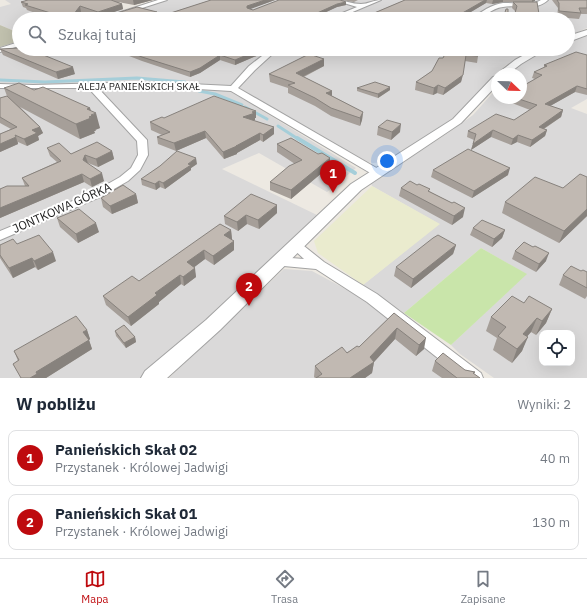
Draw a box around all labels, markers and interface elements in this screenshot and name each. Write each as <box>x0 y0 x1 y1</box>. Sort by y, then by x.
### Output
search box <box>12 12 575 56</box>
icon: search <box>26 23 48 45</box>
text: Szukaj tutaj <box>58 25 136 44</box>
north arrow <box>491 68 527 104</box>
street label: ALEJA PANIEŃSKICH SKAŁ <box>78 80 200 93</box>
your location <box>377 151 397 171</box>
pin: 1 <box>320 160 346 193</box>
street label: JONTKOWA GÓRKA <box>10 179 114 236</box>
pin: 2 <box>236 273 262 306</box>
map controls <box>539 330 575 366</box>
button: locate <box>539 330 575 366</box>
text: W pobliżu <box>16 393 96 415</box>
text: Wyniki: 2 <box>518 396 571 413</box>
text: Panieńskich Skał 02 <box>55 440 197 459</box>
text: 1 <box>26 450 34 467</box>
text: 40 m <box>540 450 570 467</box>
text: Przystanek · Królowej Jadwigi <box>55 459 228 476</box>
text: Panieńskich Skał 01 <box>55 504 197 523</box>
text: 2 <box>26 514 34 531</box>
text: 130 m <box>532 514 570 531</box>
text: Przystanek · Królowej Jadwigi <box>55 523 228 540</box>
tab: Mapa <box>81 568 108 606</box>
tab: Trasa <box>271 568 298 606</box>
tab: Zapisane <box>461 568 506 606</box>

